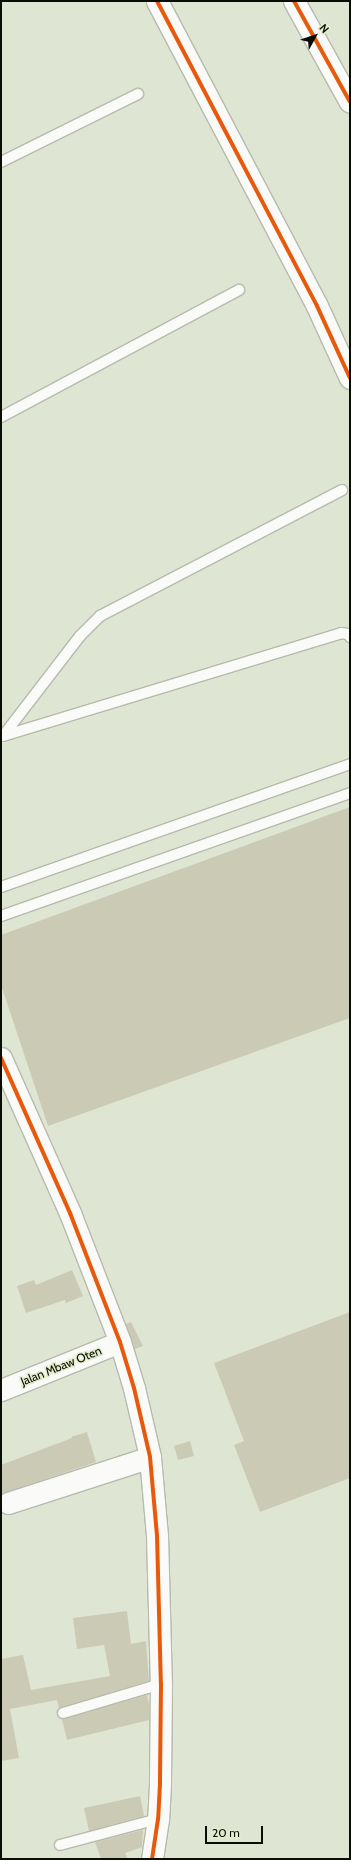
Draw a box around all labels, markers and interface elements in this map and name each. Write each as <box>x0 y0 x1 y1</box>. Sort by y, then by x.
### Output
north arrow <box>295 16 335 56</box>
text: N <box>316 21 332 36</box>
street label: Jalan Mbaw Oten <box>18 1343 104 1389</box>
scale bar <box>207 1818 265 1844</box>
text: 20 m <box>212 1825 240 1840</box>

